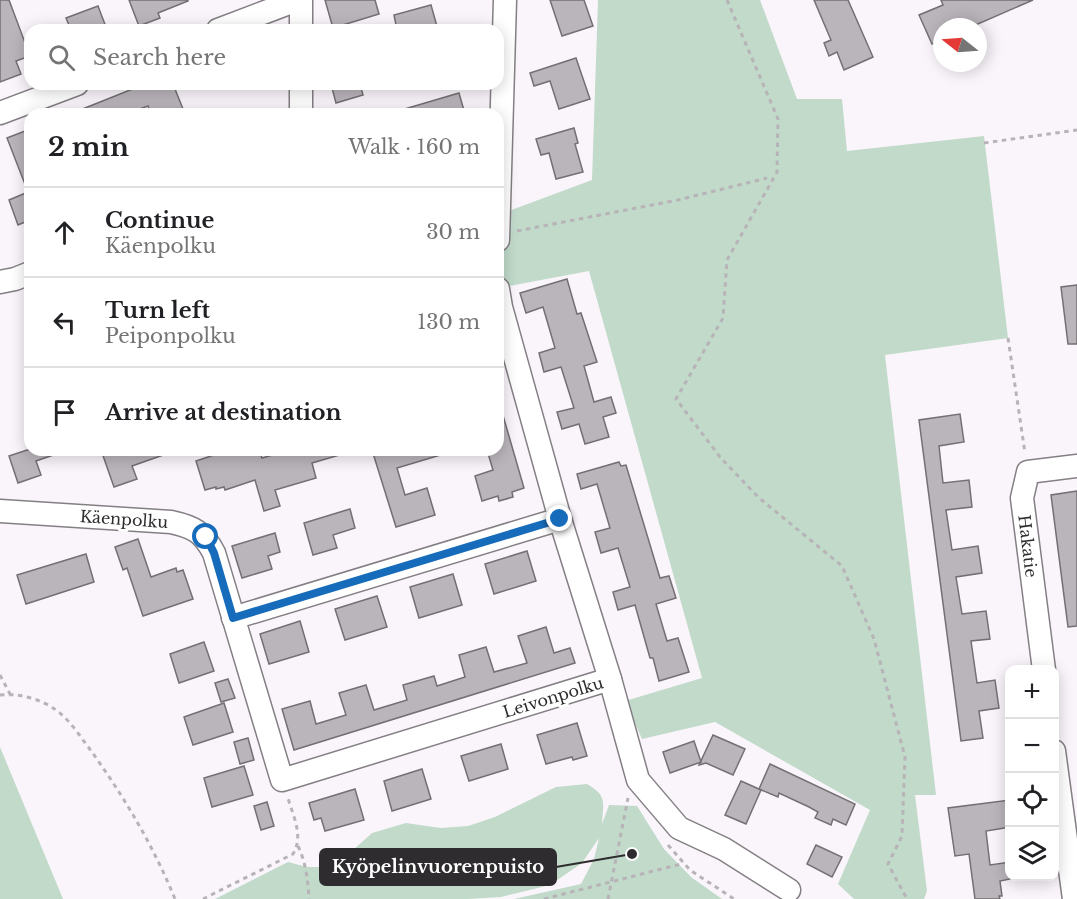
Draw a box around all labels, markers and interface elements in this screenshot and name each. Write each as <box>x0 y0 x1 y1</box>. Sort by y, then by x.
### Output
north arrow <box>933 18 987 72</box>
search box <box>24 24 504 90</box>
icon: search <box>45 41 78 74</box>
text: Search here <box>93 44 226 71</box>
text: 2 min <box>48 131 129 163</box>
text: Walk · 160 m <box>348 135 480 159</box>
text: Continue <box>105 207 214 234</box>
icon: ahead <box>48 216 81 249</box>
text: 30 m <box>426 220 480 244</box>
text: Käenpolku <box>105 234 216 258</box>
text: Turn left <box>105 297 210 324</box>
icon: left <box>48 306 81 339</box>
text: 130 m <box>417 310 480 334</box>
text: Peiponpolku <box>105 324 236 348</box>
icon: arrive <box>48 396 81 429</box>
text: Arrive at destination <box>105 399 342 426</box>
route end <box>546 505 572 531</box>
street label: Käenpolku <box>79 506 169 532</box>
street label: Hakatie <box>1014 513 1042 579</box>
route start <box>192 523 218 549</box>
map controls <box>1005 665 1059 881</box>
button: + <box>1005 665 1059 719</box>
street label: Leivonpolku <box>500 672 606 722</box>
button: − <box>1005 719 1059 773</box>
button: locate <box>1005 773 1059 827</box>
button: layers <box>1005 827 1059 881</box>
callout: Kyöpelinvuorenpuisto <box>320 849 556 885</box>
text: Kyöpelinvuorenpuisto <box>332 856 544 878</box>

